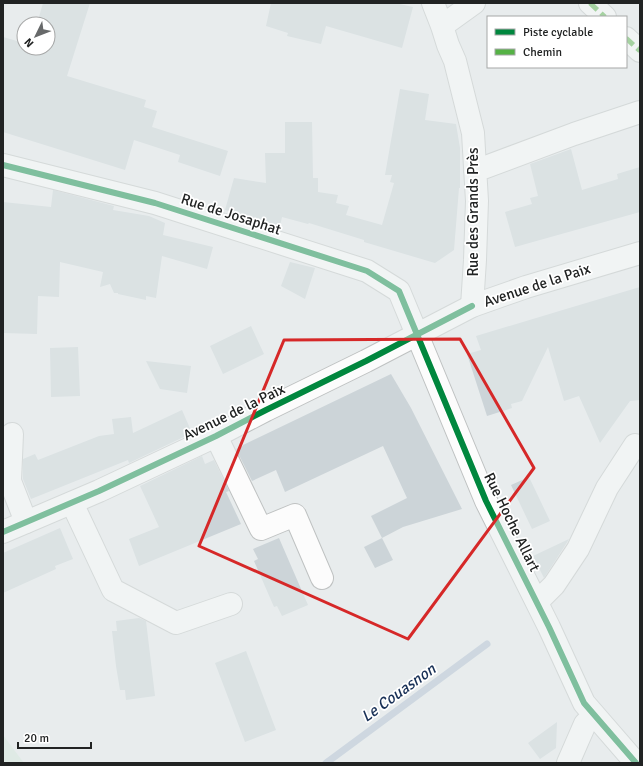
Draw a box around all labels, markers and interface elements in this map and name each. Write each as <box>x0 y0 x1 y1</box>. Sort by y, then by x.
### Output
north arrow <box>16 16 56 56</box>
legend <box>487 16 627 68</box>
text: Piste cyclable <box>523 25 593 40</box>
text: N <box>22 35 36 50</box>
text: Chemin <box>523 45 562 60</box>
street label: Rue des Grands Près <box>464 147 482 277</box>
street label: Rue de Josaphat <box>179 189 283 239</box>
street label: Avenue de la Paix <box>481 259 593 311</box>
street label: Avenue de la Paix <box>180 380 288 444</box>
street label: Rue Hoche Allart <box>480 470 544 574</box>
water label: Le Couasnon <box>358 658 441 726</box>
scale bar <box>18 724 91 750</box>
text: 20 m <box>24 731 49 746</box>

